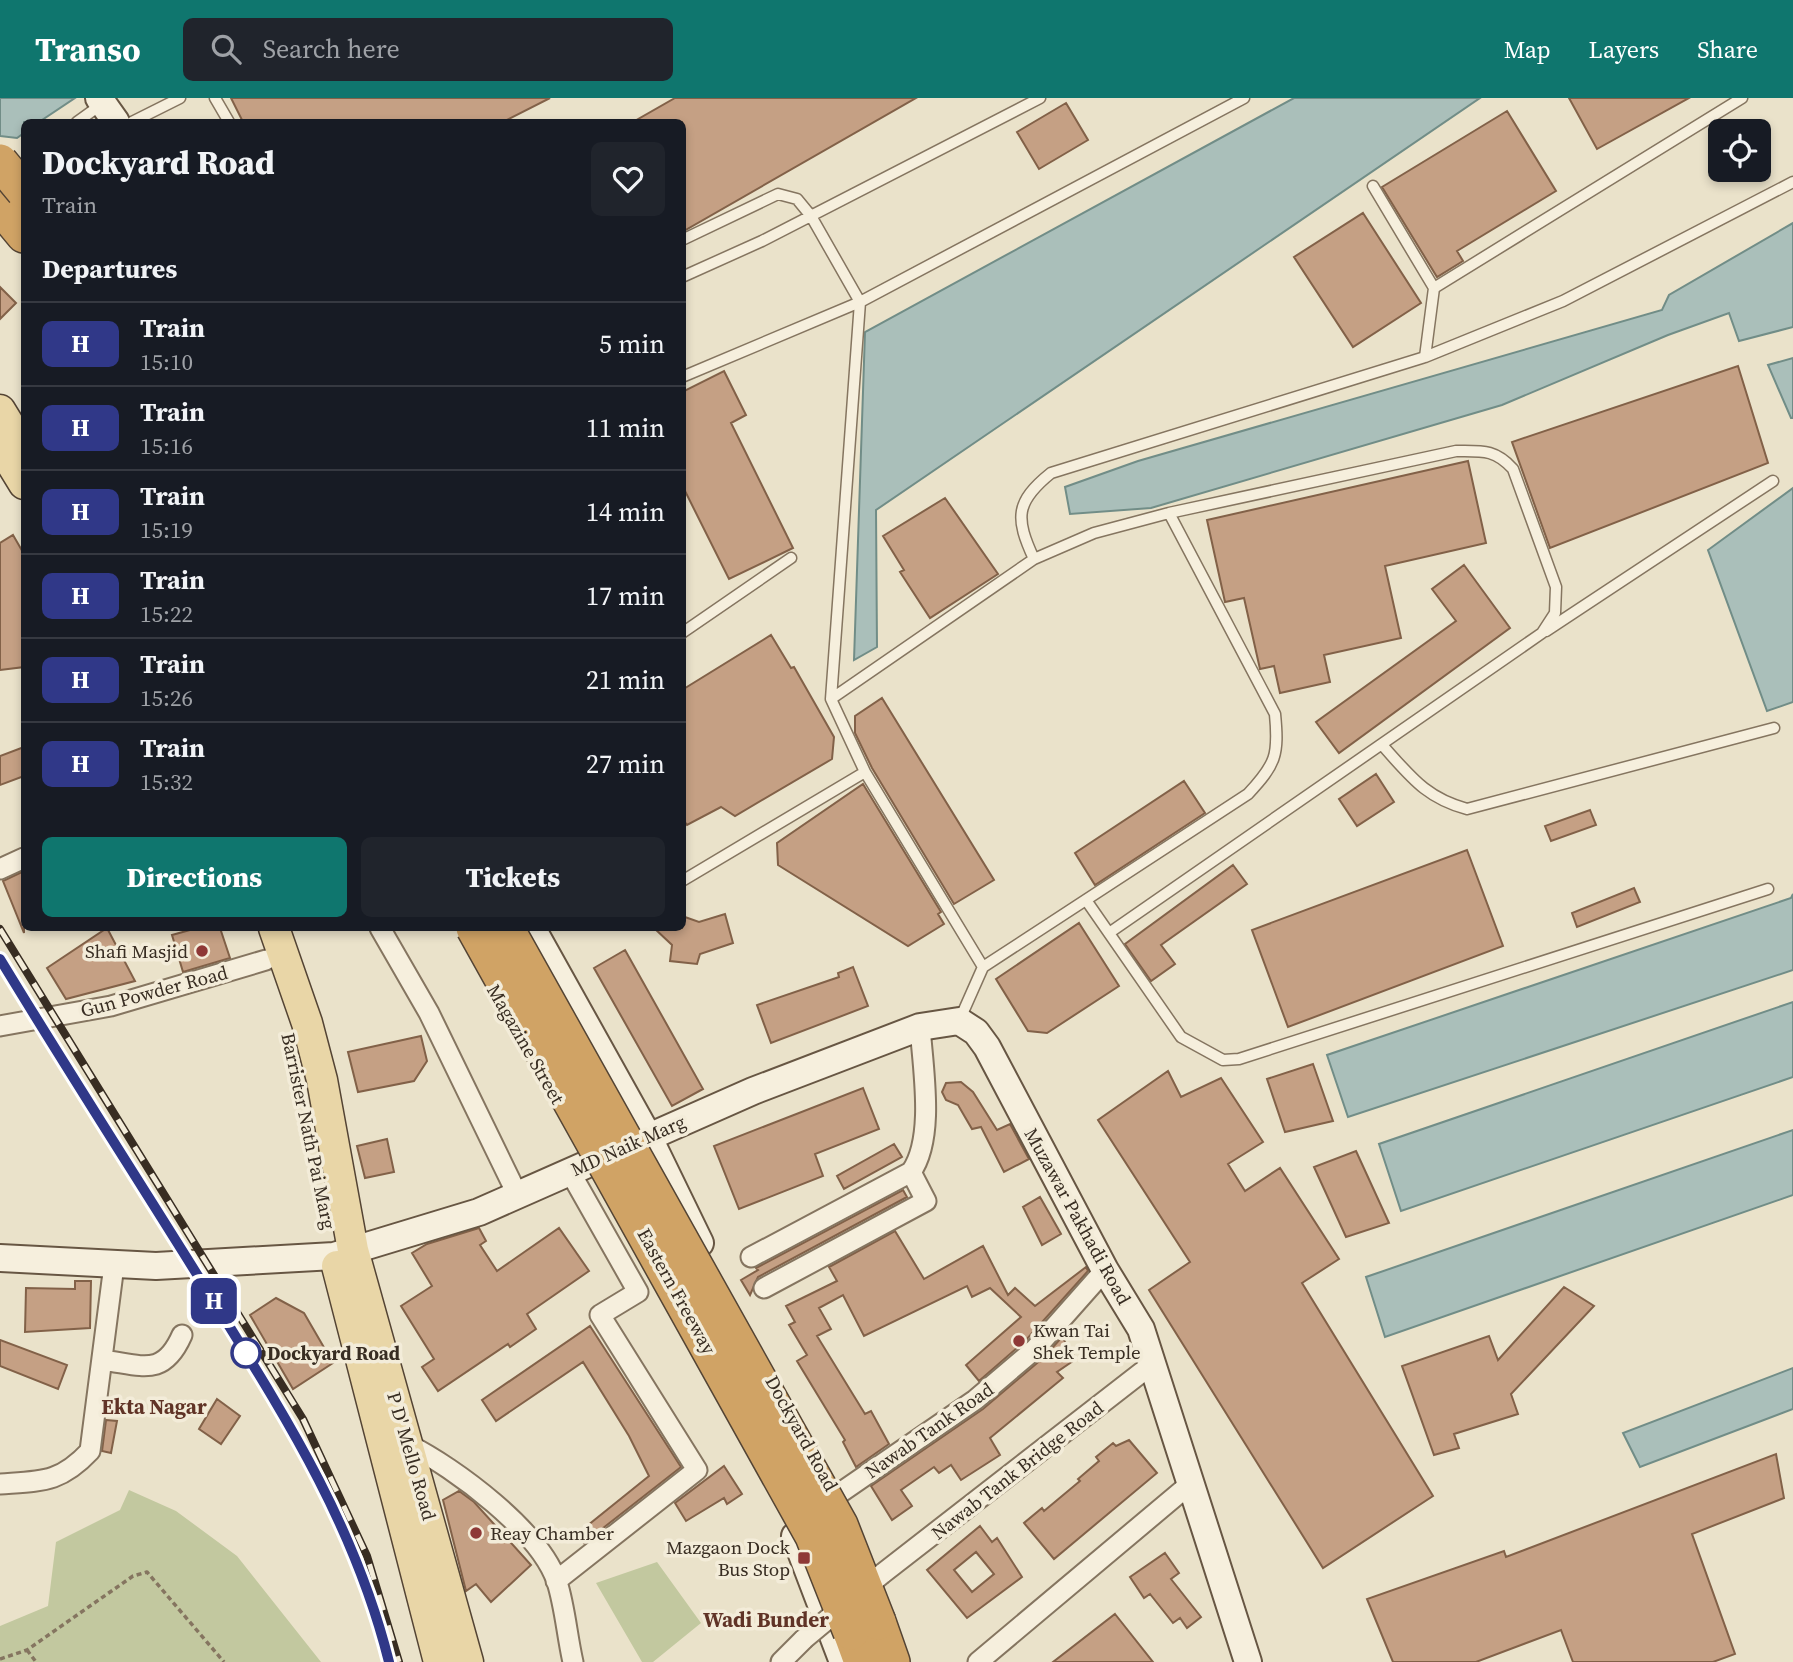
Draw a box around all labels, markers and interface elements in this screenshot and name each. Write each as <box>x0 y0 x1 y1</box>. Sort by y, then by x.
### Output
search box <box>183 18 673 81</box>
text: Transo <box>35 27 141 72</box>
icon: search <box>207 30 245 68</box>
text: Search here <box>263 31 400 67</box>
text: Map <box>1504 33 1551 66</box>
text: Layers <box>1589 33 1659 66</box>
text: Share <box>1697 33 1758 66</box>
map controls <box>1708 119 1771 182</box>
button: locate <box>1708 119 1771 182</box>
text: Dockyard Road <box>42 140 275 185</box>
button: heart <box>591 142 665 216</box>
text: Train <box>42 189 97 221</box>
text: Departures <box>42 251 177 287</box>
text: Train <box>140 310 205 346</box>
text: 5 min <box>599 326 665 362</box>
text: H <box>71 327 90 360</box>
text: 15:10 <box>140 346 193 378</box>
text: Train <box>140 394 205 430</box>
text: 11 min <box>586 410 665 446</box>
text: H <box>71 411 90 444</box>
text: 15:16 <box>140 430 193 462</box>
text: Train <box>140 478 205 514</box>
text: 14 min <box>586 494 665 530</box>
text: H <box>71 495 90 528</box>
text: 15:19 <box>140 514 193 546</box>
text: Train <box>140 562 205 598</box>
text: 17 min <box>586 578 665 614</box>
text: H <box>71 579 90 612</box>
text: 15:22 <box>140 598 193 630</box>
text: Train <box>140 646 205 682</box>
text: 21 min <box>586 662 665 698</box>
text: H <box>71 663 90 696</box>
text: 15:26 <box>140 682 193 714</box>
text: Train <box>140 730 205 766</box>
text: 27 min <box>586 746 665 782</box>
text: H <box>71 747 90 780</box>
text: 15:32 <box>140 766 193 798</box>
button: Directions <box>42 837 347 917</box>
button: Tickets <box>361 837 665 917</box>
place label: Shafi Masjid <box>85 938 188 964</box>
marker: Shafi Masjid <box>194 943 210 959</box>
street label: Gun Powder Road <box>78 959 231 1023</box>
street label: Magazine Street <box>481 979 571 1109</box>
street label: Barrister Nath Pai Marg <box>275 1030 343 1232</box>
street label: MD Naik Marg <box>567 1108 690 1182</box>
street label: Muzawar Pakhadi Road <box>1019 1123 1138 1309</box>
street label: Eastern Freeway <box>632 1223 723 1359</box>
line badge: H <box>191 1278 237 1324</box>
text: H <box>205 1284 223 1317</box>
place label: Kwan Tai Shek Temple <box>1033 1317 1141 1365</box>
marker: Kwan Tai Shek Temple <box>1011 1333 1027 1349</box>
marker: Dockyard Road <box>231 1338 261 1368</box>
place label: Dockyard Road <box>267 1340 400 1366</box>
street label: Dockyard Road <box>759 1371 845 1496</box>
street label: Nawab Tank Road <box>859 1376 999 1484</box>
street label: P D' Mello Road <box>381 1389 443 1523</box>
district label: Ekta Nagar <box>101 1392 207 1421</box>
street label: Nawab Tank Bridge Road <box>926 1394 1109 1545</box>
place label: Reay Chamber <box>490 1520 614 1546</box>
marker: Reay Chamber <box>468 1525 484 1541</box>
place label: Mazgaon Dock Bus Stop <box>666 1534 791 1582</box>
marker: Mazgaon Dock Bus Stop <box>796 1550 812 1566</box>
district label: Wadi Bunder <box>703 1605 829 1634</box>

